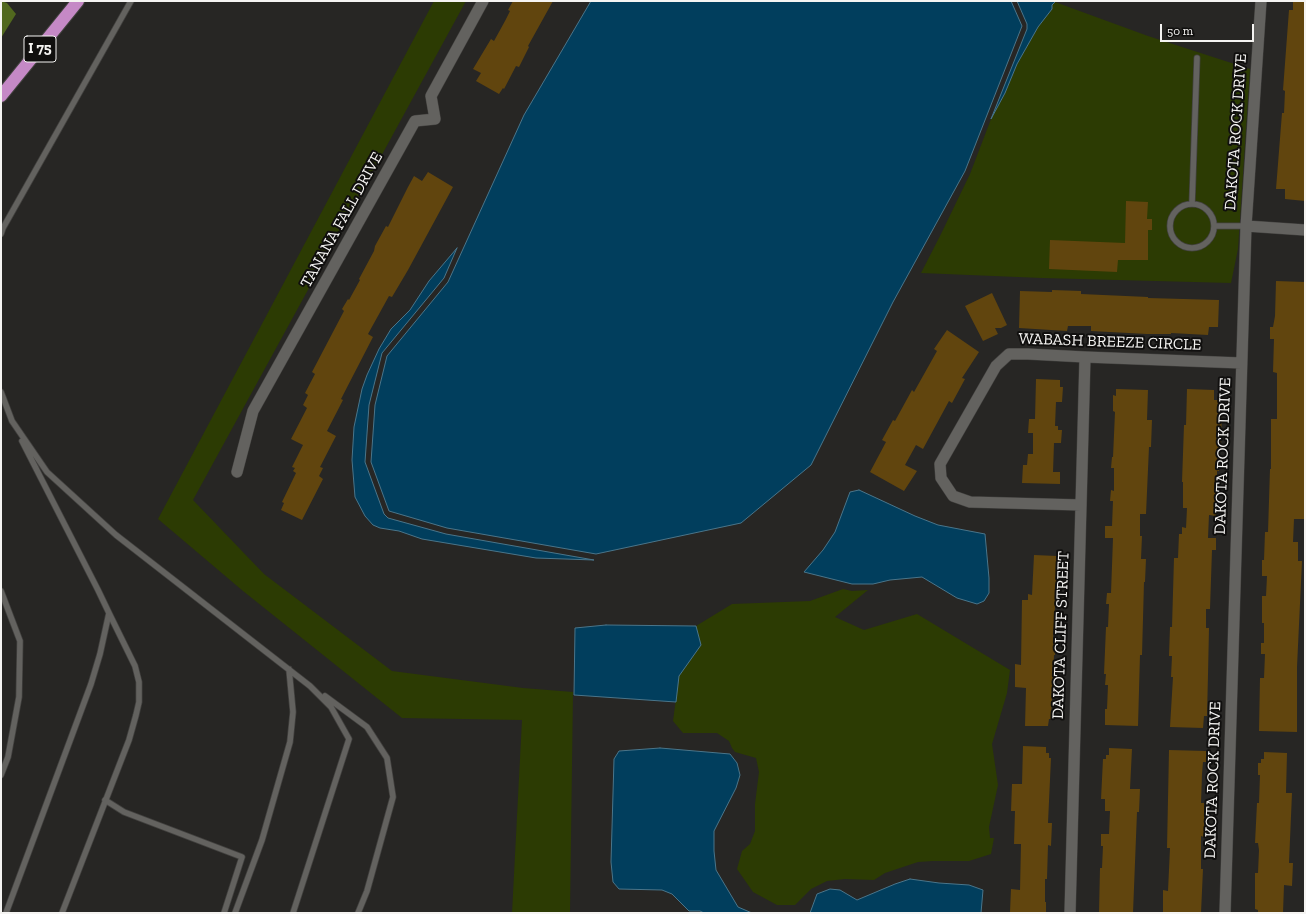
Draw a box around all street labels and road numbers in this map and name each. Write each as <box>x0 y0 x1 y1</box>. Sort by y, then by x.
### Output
road number: I 75 <box>24 36 56 62</box>
street label: DAKOTA ROCK DRIVE <box>1221 53 1251 211</box>
street label: TANANA FALL DRIVE <box>297 149 387 291</box>
street label: WABASH BREEZE CIRCLE <box>1018 329 1202 355</box>
street label: DAKOTA ROCK DRIVE <box>1211 377 1235 535</box>
street label: DAKOTA CLIFF STREET <box>1048 551 1074 719</box>
street label: DAKOTA ROCK DRIVE <box>1201 701 1225 859</box>

